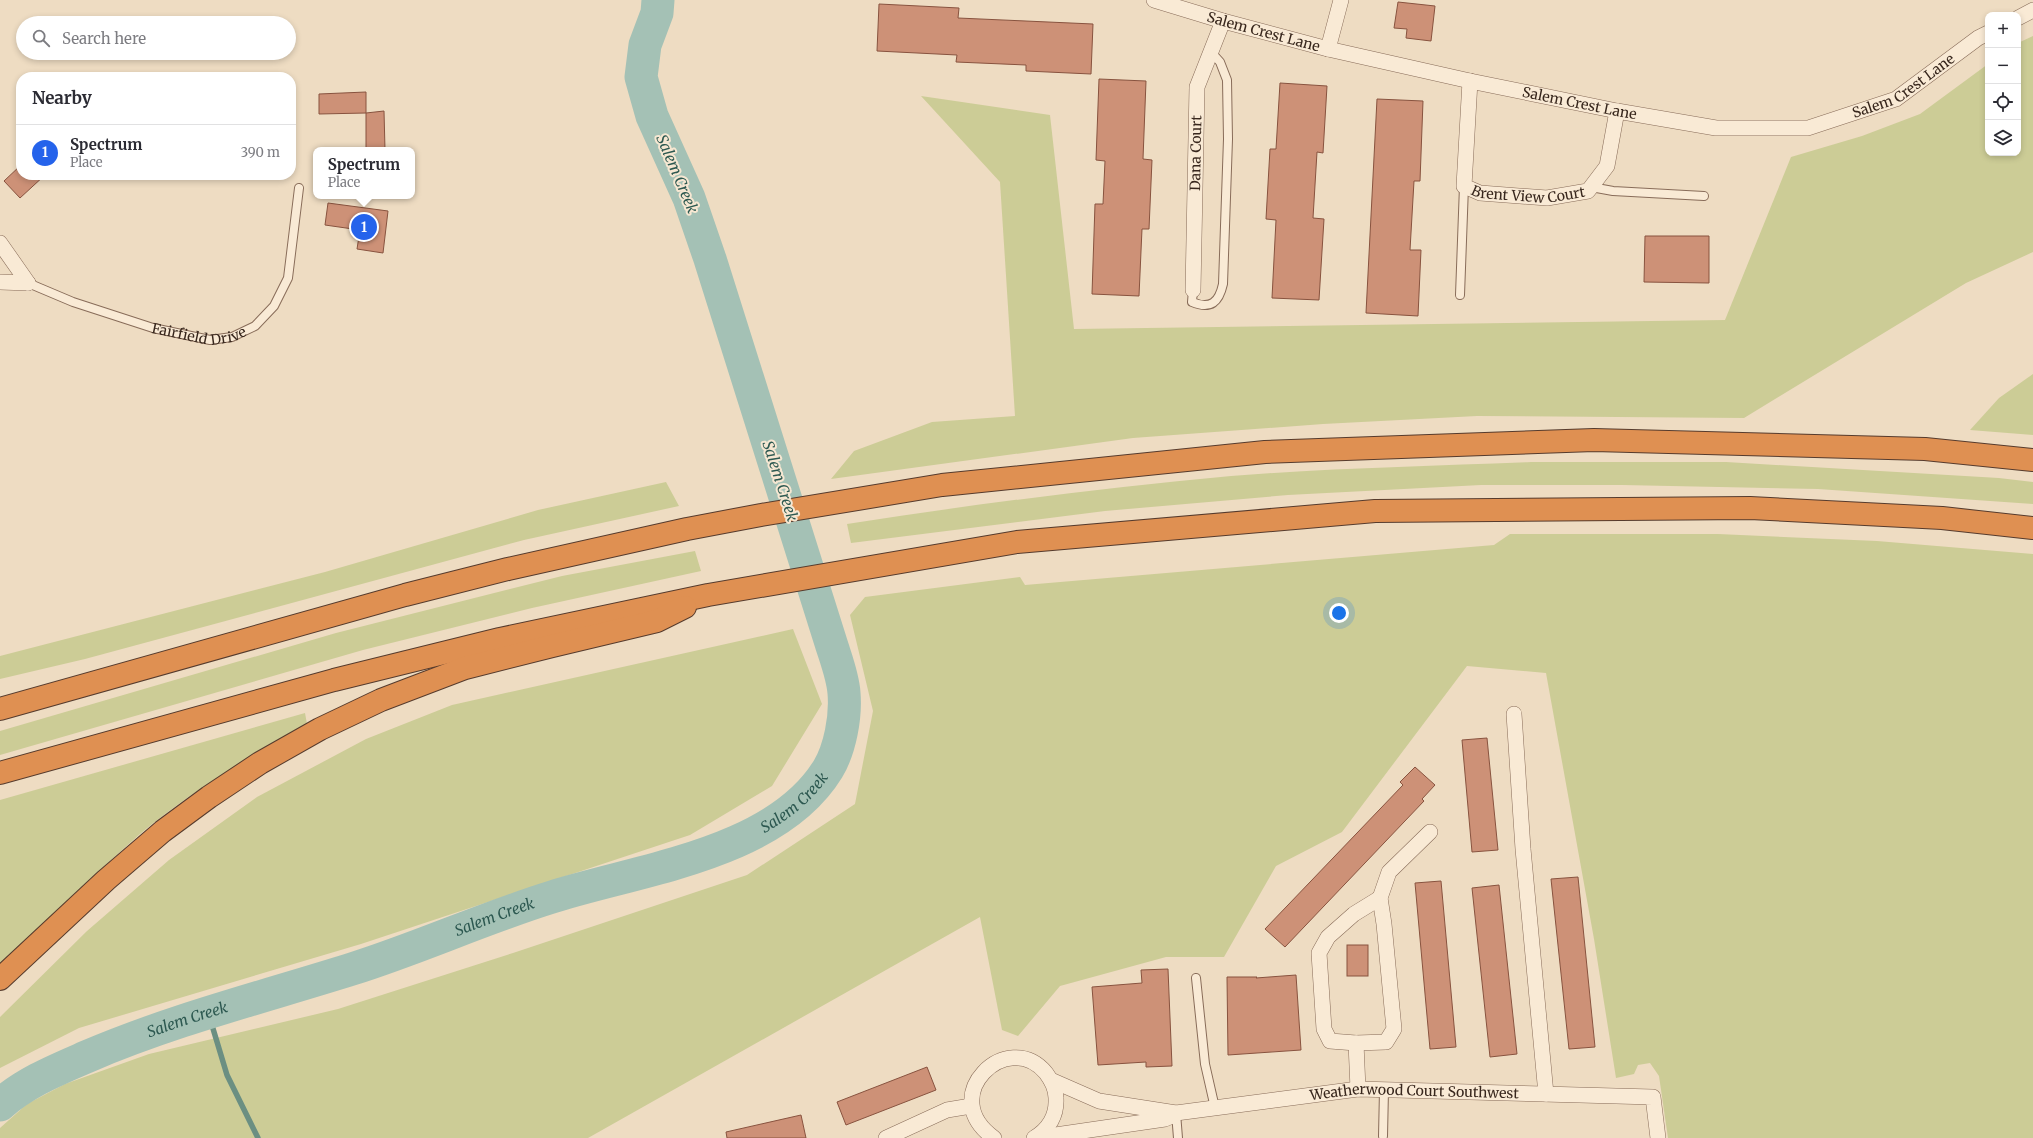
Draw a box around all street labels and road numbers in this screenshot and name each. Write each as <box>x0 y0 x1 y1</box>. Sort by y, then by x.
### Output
street label: Salem Crest Lane <box>1205 8 1322 55</box>
street label: Salem Crest Lane <box>1850 50 1958 122</box>
street label: Salem Crest Lane <box>1521 83 1638 123</box>
street label: Dana Court <box>1186 114 1205 191</box>
street label: Brent View Court <box>1468 181 1587 207</box>
street label: Fairfield Drive <box>150 319 249 349</box>
street label: Weatherwood Court Southwest <box>1308 1080 1520 1104</box>

